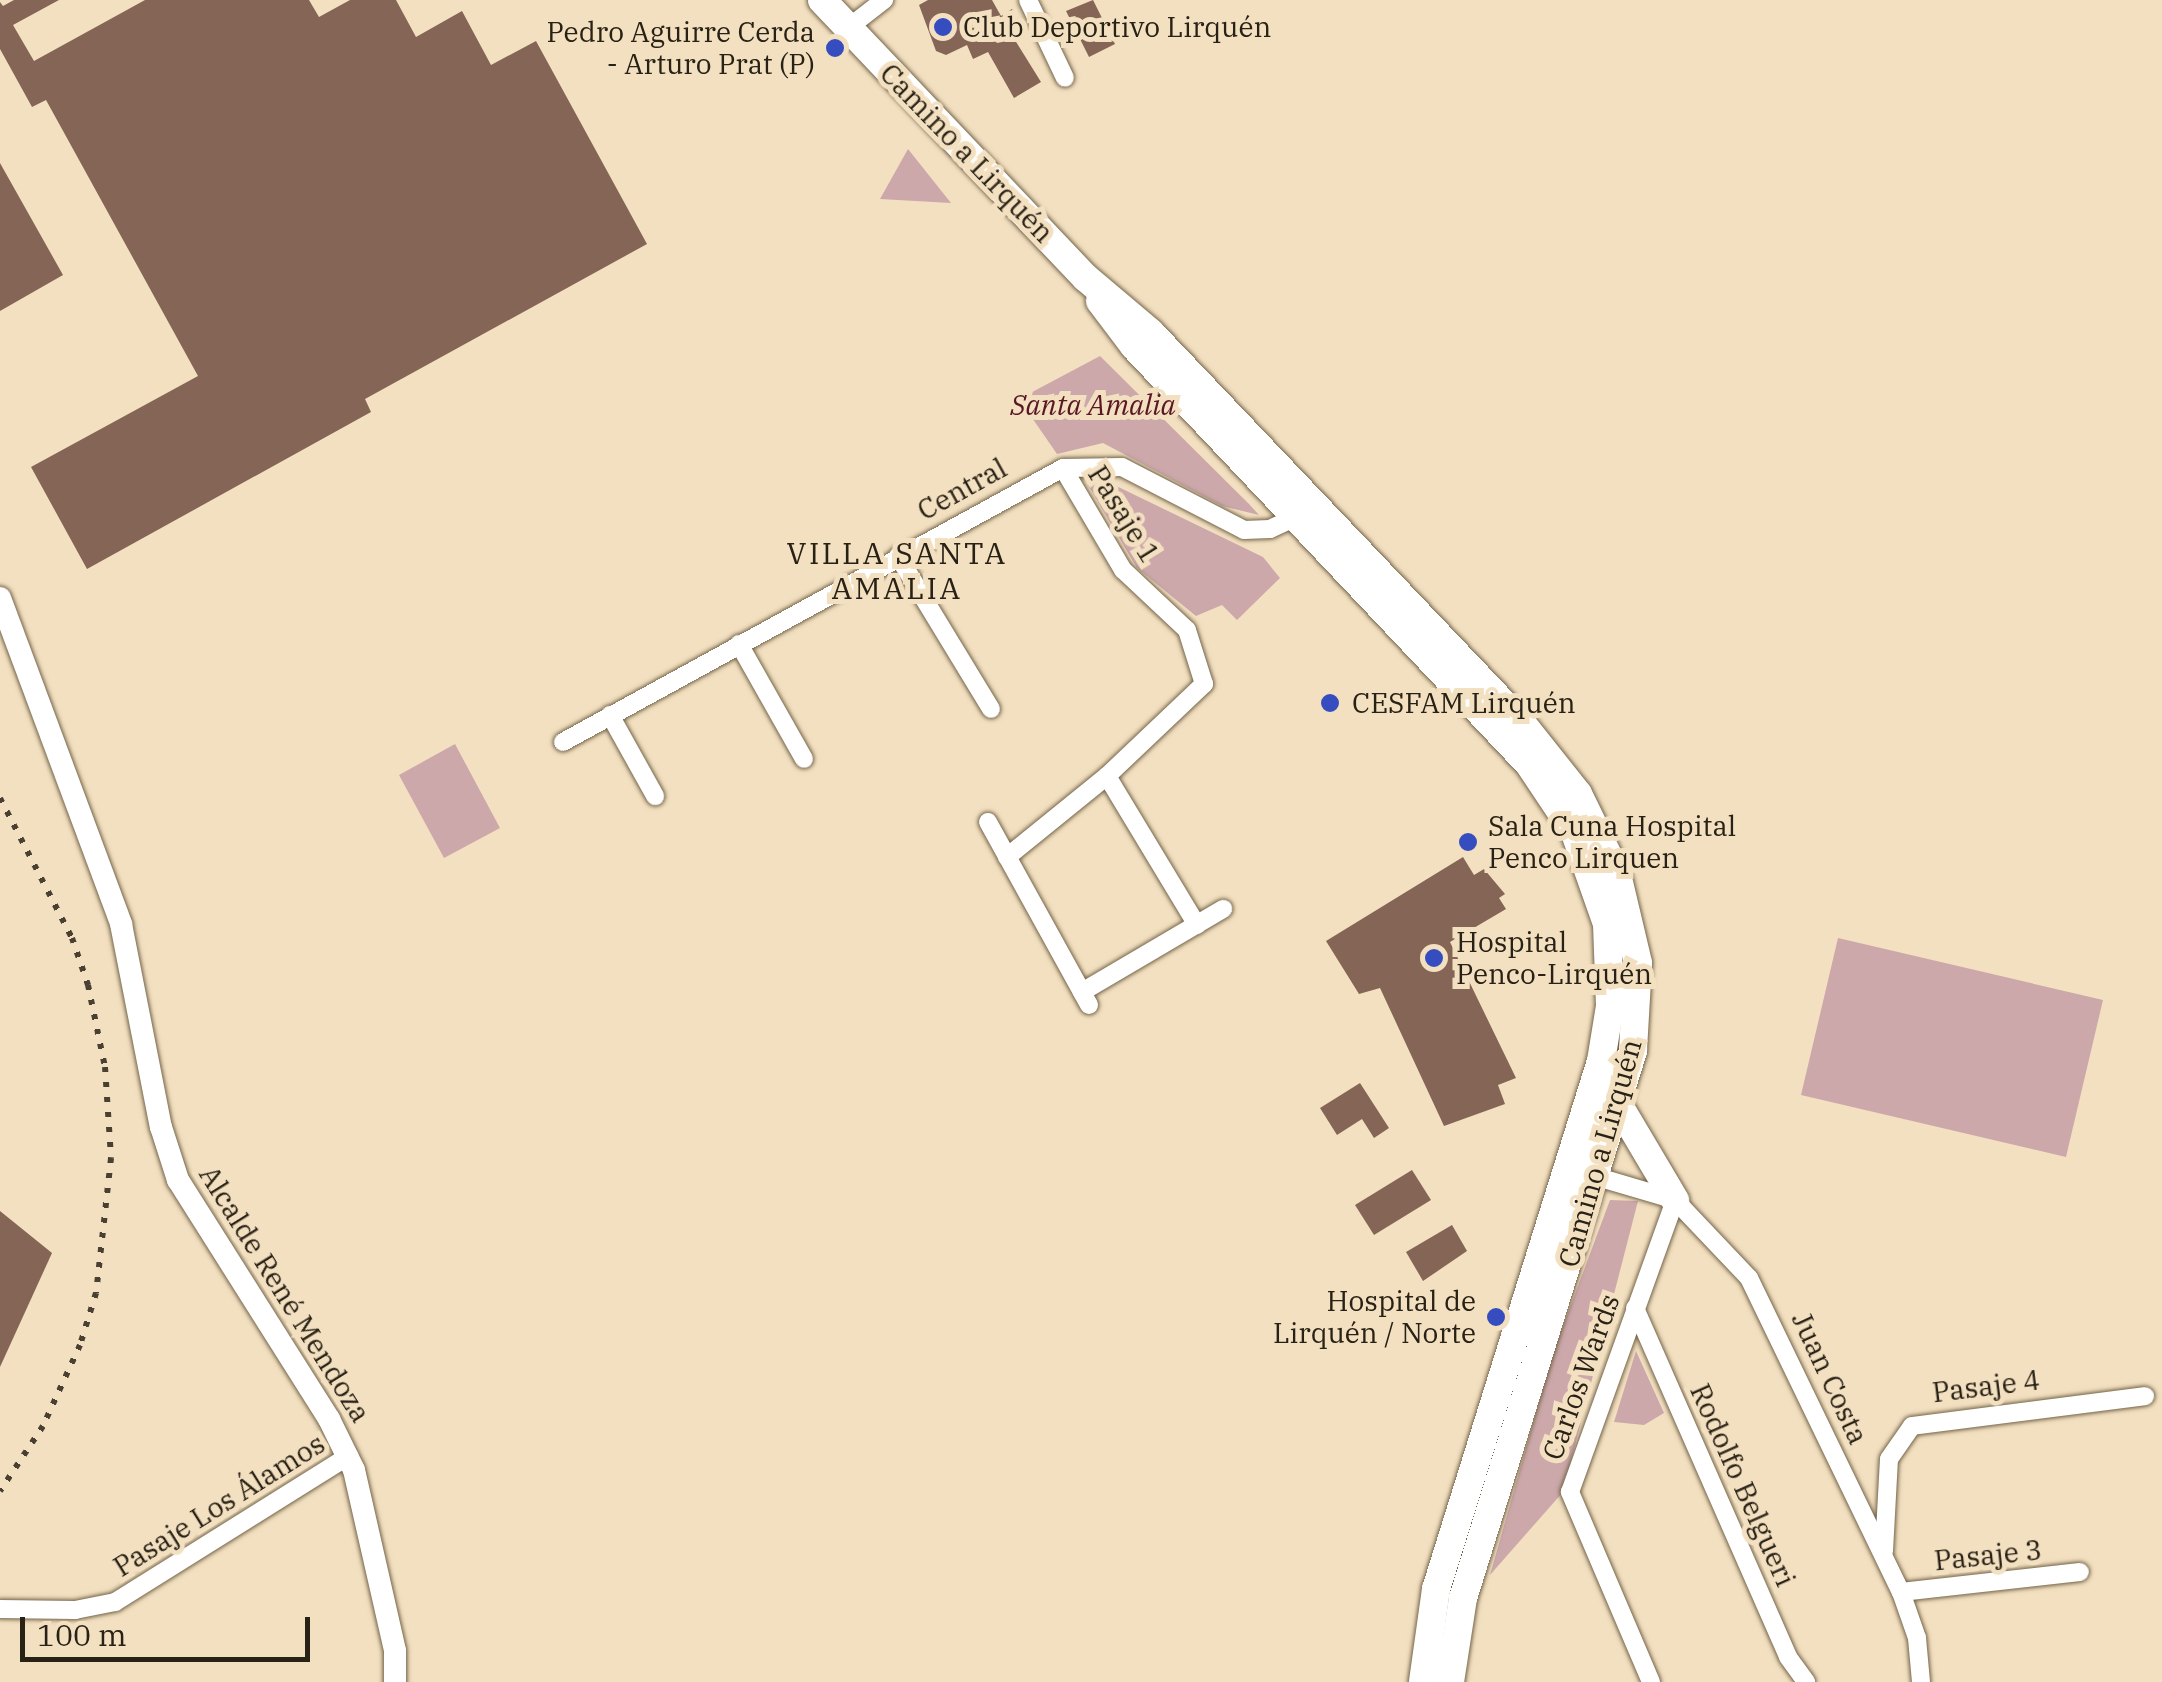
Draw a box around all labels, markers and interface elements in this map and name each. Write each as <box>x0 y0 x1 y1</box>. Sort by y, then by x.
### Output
place label: Club Deportivo Lirquén <box>963 10 1271 44</box>
place label: Pedro Aguirre Cerda - Arturo Prat (P) <box>547 15 815 81</box>
marker: Club Deportivo Lirquén <box>932 16 954 38</box>
marker: Pedro Aguirre Cerda - Arturo Prat (P) <box>824 37 846 59</box>
street label: Camino a Lirquén <box>873 57 1061 249</box>
park label: Santa Amalia <box>1010 388 1176 422</box>
street label: Central <box>912 451 1012 527</box>
street label: Pasaje 1 <box>1081 459 1167 569</box>
district label: VILLA SANTA AMALIA <box>786 535 1008 606</box>
place label: CESFAM Lirquén <box>1352 686 1576 720</box>
marker: CESFAM Lirquén <box>1317 690 1343 716</box>
place label: Sala Cuna Hospital Penco Lirquen <box>1488 809 1736 875</box>
marker: Sala Cuna Hospital Penco Lirquen <box>1457 831 1479 853</box>
place label: Hospital Penco-Lirquén <box>1456 925 1652 991</box>
marker: Hospital Penco-Lirquén <box>1421 945 1447 971</box>
street label: Camino a Lirquén <box>1551 1035 1649 1271</box>
street label: Alcalde René Mendoza <box>192 1160 378 1428</box>
place label: Hospital de Lirquén / Norte <box>1273 1284 1476 1350</box>
street label: Carlos Wards <box>1536 1290 1626 1464</box>
marker: Hospital de Lirquén / Norte <box>1485 1306 1507 1328</box>
street label: Juan Costa <box>1785 1307 1875 1449</box>
street label: Pasaje 4 <box>1930 1363 2042 1409</box>
street label: Rodolfo Belgueri <box>1683 1378 1803 1592</box>
street label: Pasaje Los Álamos <box>107 1426 331 1584</box>
street label: Pasaje 3 <box>1932 1533 2044 1577</box>
scale bar <box>25 1597 315 1659</box>
text: 100 m <box>37 1615 127 1654</box>

